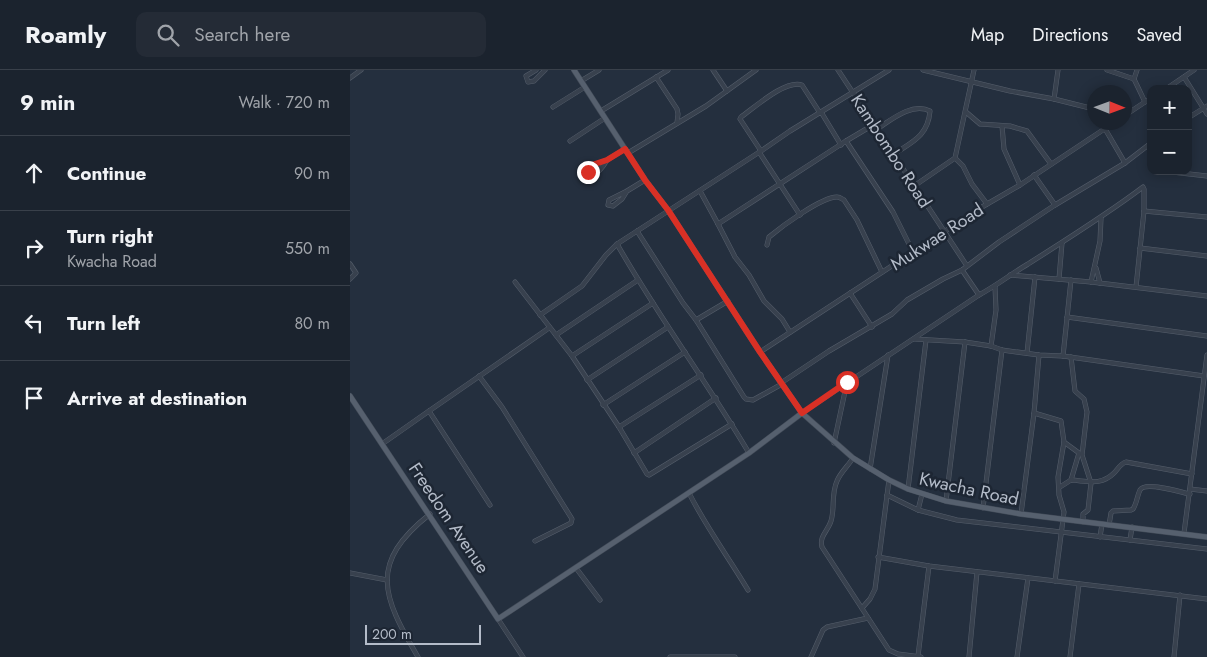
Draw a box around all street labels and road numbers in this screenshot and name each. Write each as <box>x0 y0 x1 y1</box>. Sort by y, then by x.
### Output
street label: Kambombo Road <box>844 89 938 213</box>
street label: Mukwae Road <box>885 197 989 277</box>
street label: Freedom Avenue <box>402 457 496 579</box>
street label: Kwacha Road <box>917 466 1021 512</box>

